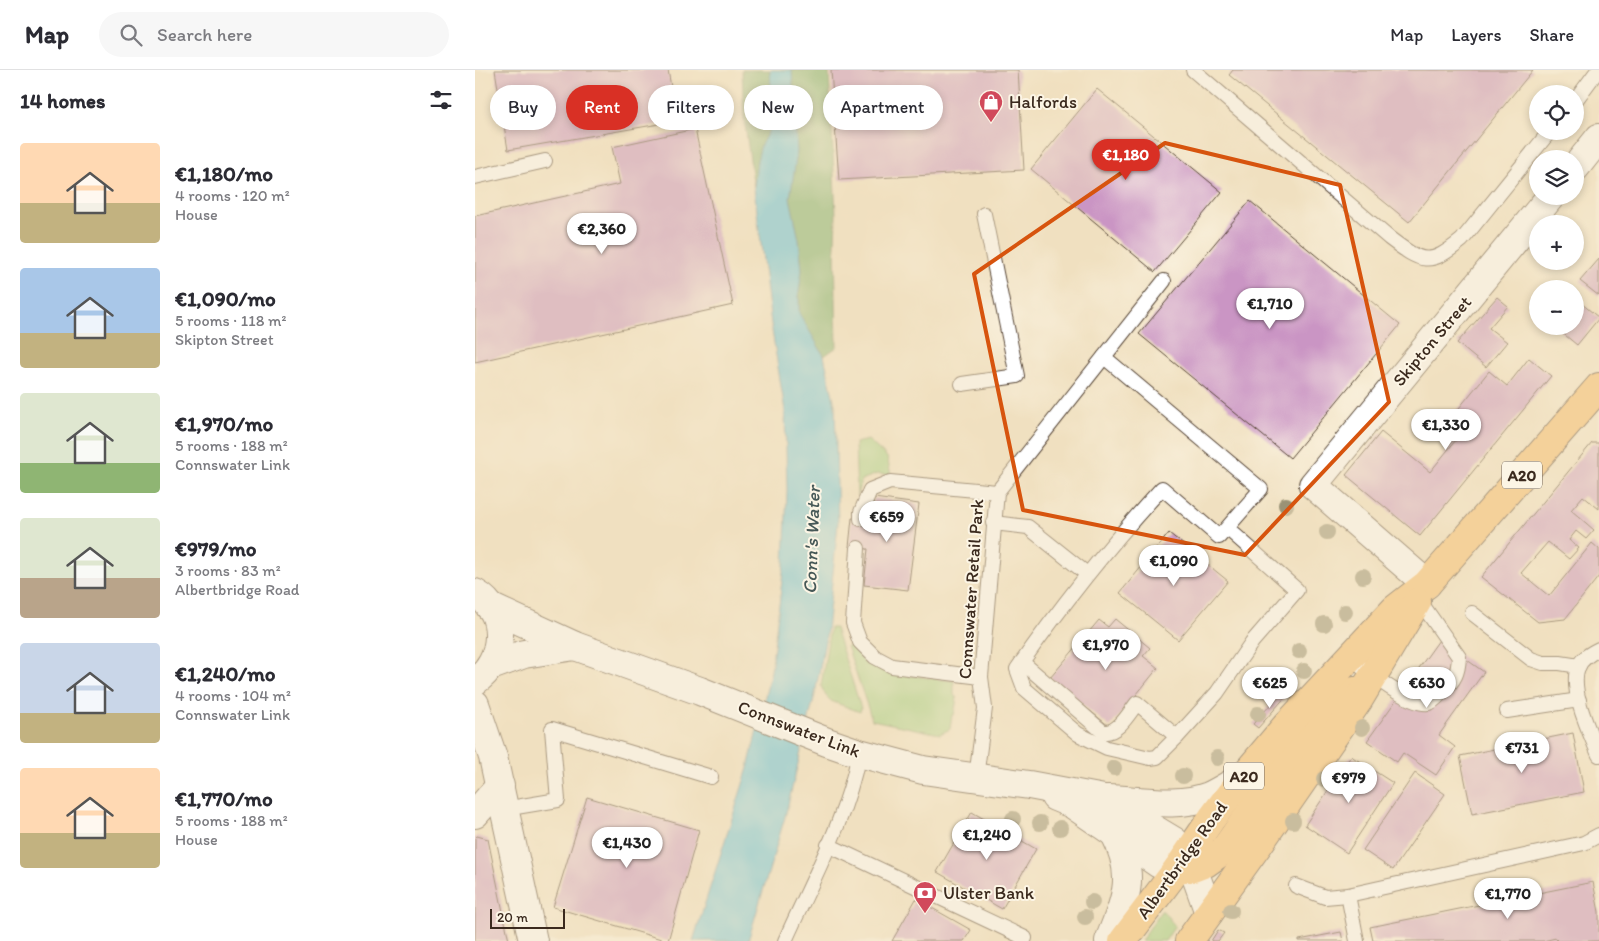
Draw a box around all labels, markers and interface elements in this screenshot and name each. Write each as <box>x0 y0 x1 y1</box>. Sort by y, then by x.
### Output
search box <box>99 12 449 57</box>
text: Map <box>25 20 69 49</box>
icon: search <box>117 21 145 49</box>
text: Search here <box>157 23 252 46</box>
text: Map <box>1390 24 1423 46</box>
text: Layers <box>1451 24 1501 46</box>
text: Share <box>1529 24 1574 46</box>
chip: Buy <box>490 85 556 130</box>
chip: Rent <box>566 85 638 130</box>
chip: Filters <box>648 85 734 130</box>
chip: New <box>744 85 813 130</box>
chip: Apartment <box>823 85 943 130</box>
map controls <box>1529 85 1584 335</box>
button: locate <box>1529 85 1584 140</box>
icon: filters <box>427 86 455 114</box>
text: 14 homes <box>20 88 105 113</box>
shop icon: Halfords <box>978 89 1004 123</box>
place label: Halfords <box>1009 91 1077 113</box>
pin: €1,180 <box>1085 138 1167 181</box>
text: €1,180 <box>1103 145 1149 164</box>
button: layers <box>1529 150 1584 205</box>
text: €1,180/mo <box>175 161 273 186</box>
icon: home <box>60 163 120 223</box>
text: 4 rooms · 120 m² <box>175 186 290 205</box>
text: House <box>175 205 218 224</box>
pin: €2,360 <box>561 212 643 255</box>
button: + <box>1529 215 1584 270</box>
text: €2,360 <box>578 219 626 238</box>
button: − <box>1529 280 1584 335</box>
text: €1,090/mo <box>175 286 276 311</box>
icon: home <box>60 288 120 348</box>
pin: €1,710 <box>1229 288 1311 330</box>
street label: Skipton Street <box>1388 291 1476 391</box>
text: €1,710 <box>1247 294 1293 313</box>
text: 5 rooms · 118 m² <box>175 311 286 330</box>
text: Skipton Street <box>175 330 274 349</box>
pin: €1,330 <box>1405 408 1487 451</box>
text: €1,970/mo <box>175 411 273 436</box>
icon: home <box>60 413 120 473</box>
text: €1,330 <box>1422 415 1470 434</box>
text: 5 rooms · 188 m² <box>175 436 288 455</box>
text: Connswater Link <box>175 455 290 474</box>
road number: A20 <box>1502 462 1542 488</box>
water label: Conn's Water <box>798 484 825 594</box>
street label: Connswater Retail Park <box>954 497 988 680</box>
pin: €659 <box>857 500 917 543</box>
text: €659 <box>870 507 904 526</box>
text: €979/mo <box>175 536 257 561</box>
icon: home <box>60 538 120 598</box>
pin: €1,090 <box>1133 544 1215 587</box>
text: €1,090 <box>1150 551 1198 570</box>
text: 3 rooms · 83 m² <box>175 561 281 580</box>
text: Albertbridge Road <box>175 580 299 599</box>
pin: €1,970 <box>1065 628 1147 671</box>
text: €1,970 <box>1083 635 1129 654</box>
text: €1,240/mo <box>175 661 275 686</box>
icon: home <box>60 663 120 723</box>
pin: €625 <box>1240 666 1300 709</box>
pin: €630 <box>1397 666 1457 709</box>
text: €625 <box>1253 673 1287 692</box>
text: €630 <box>1409 673 1445 692</box>
text: 4 rooms · 104 m² <box>175 686 291 705</box>
street label: Connswater Link <box>735 696 863 762</box>
text: Connswater Link <box>175 705 290 724</box>
pin: €731 <box>1492 732 1552 774</box>
text: €731 <box>1505 738 1539 757</box>
road number: A20 <box>1224 762 1264 789</box>
pin: €979 <box>1319 762 1379 804</box>
text: €979 <box>1332 768 1366 787</box>
text: €1,770/mo <box>175 786 273 811</box>
icon: home <box>60 788 120 848</box>
street label: Albertbridge Road <box>1132 797 1232 923</box>
text: 5 rooms · 188 m² <box>175 811 288 830</box>
pin: €1,240 <box>946 818 1028 861</box>
text: €1,240 <box>963 825 1011 844</box>
pin: €1,430 <box>586 826 668 869</box>
text: House <box>175 830 218 849</box>
text: €1,430 <box>603 833 651 852</box>
pin: €1,770 <box>1467 878 1549 920</box>
bank icon: Ulster Bank <box>912 880 938 914</box>
place label: Ulster Bank <box>943 882 1035 904</box>
text: €1,770 <box>1485 884 1531 903</box>
scale bar <box>490 906 565 929</box>
text: 20 m <box>497 909 528 926</box>

